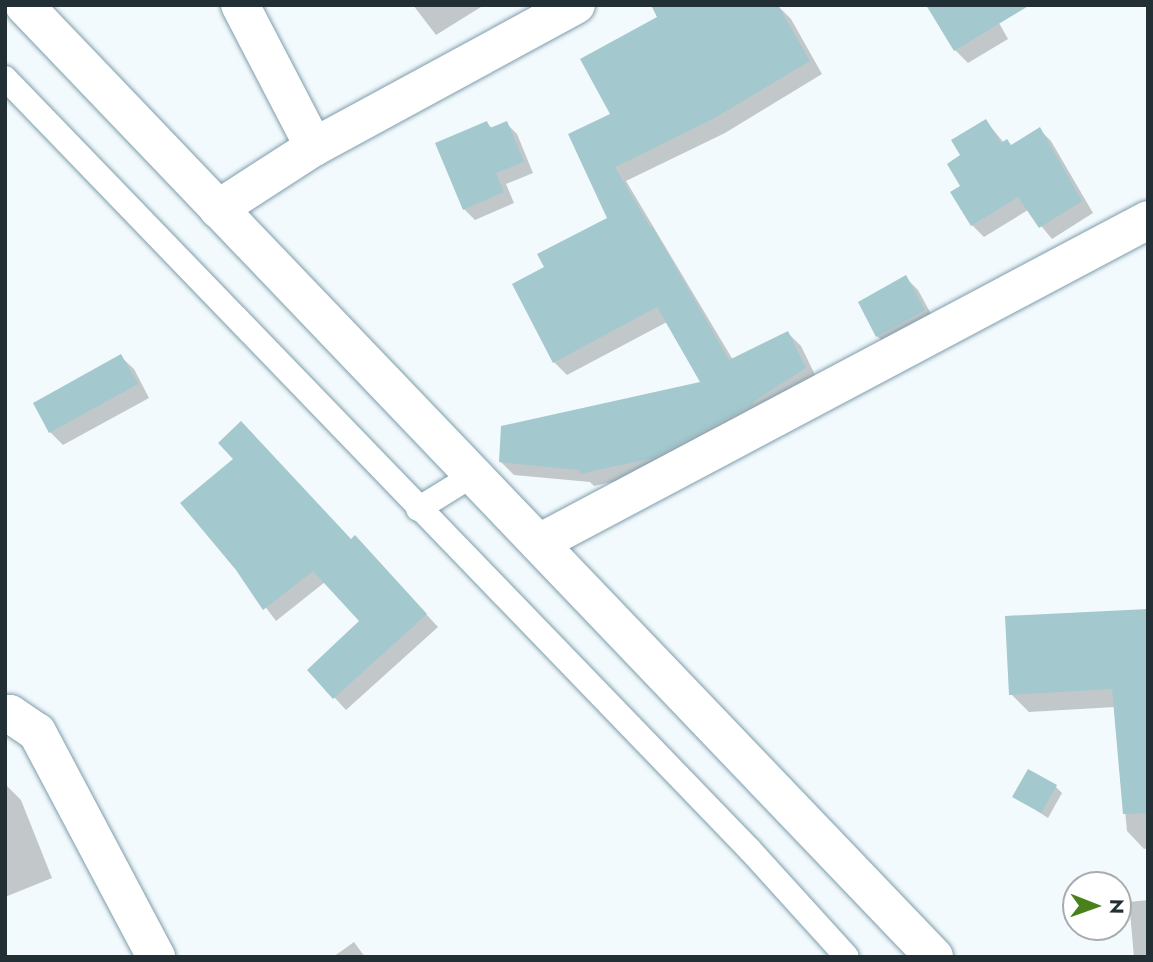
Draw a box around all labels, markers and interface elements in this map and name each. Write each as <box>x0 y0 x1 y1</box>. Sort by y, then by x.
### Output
north arrow <box>1062 871 1132 941</box>
text: N <box>1103 899 1130 914</box>

